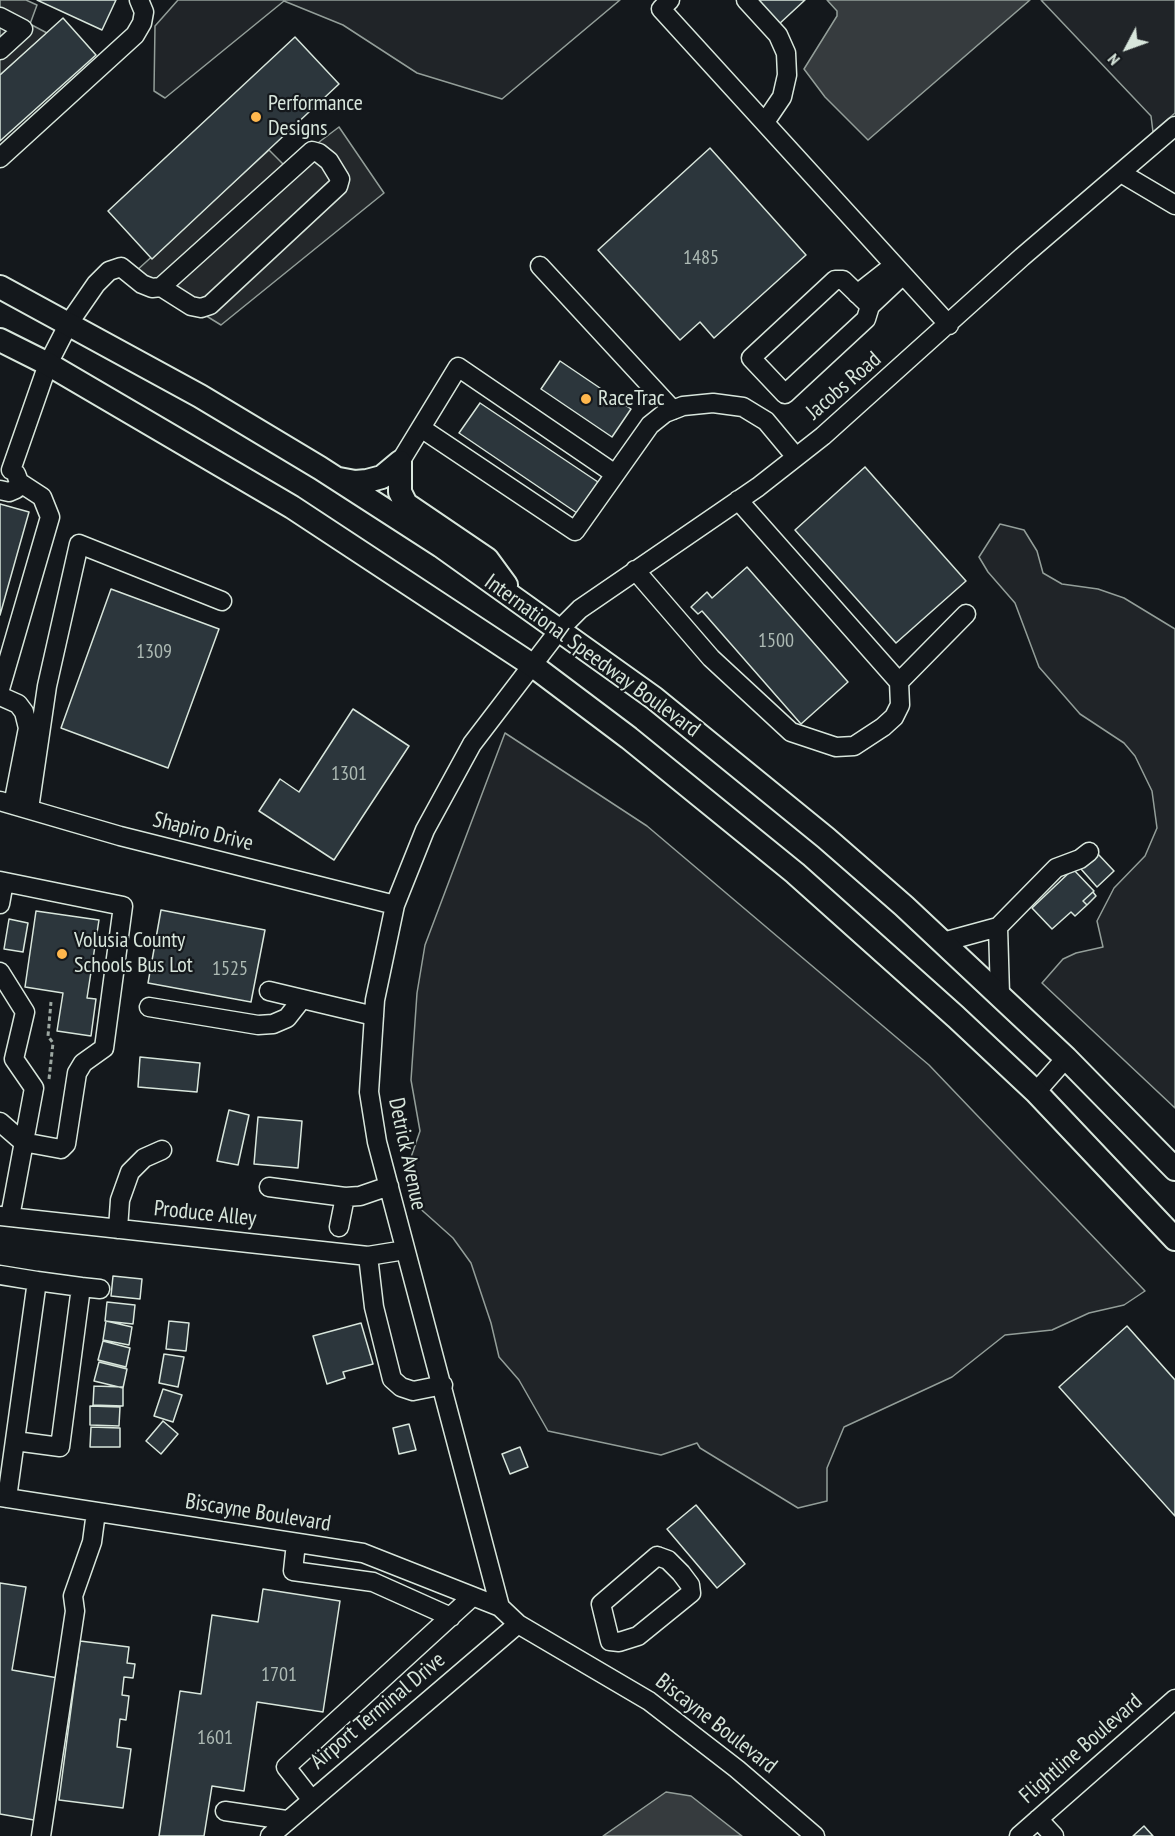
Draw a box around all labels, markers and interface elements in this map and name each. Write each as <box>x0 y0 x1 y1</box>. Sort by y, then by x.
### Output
north arrow <box>1097 18 1157 78</box>
text: N <box>1103 50 1124 70</box>
place label: Performance Designs <box>268 91 363 142</box>
marker: Performance Designs <box>249 110 263 124</box>
house number: 1485 <box>683 246 719 270</box>
street label: Jacobs Road <box>801 346 887 426</box>
place label: RaceTrac <box>598 386 665 412</box>
marker: RaceTrac <box>579 392 593 406</box>
street label: International Speedway Boulevard <box>479 569 705 743</box>
house number: 1500 <box>758 629 794 653</box>
house number: 1309 <box>136 640 172 664</box>
house number: 1301 <box>331 762 367 786</box>
street label: Shapiro Drive <box>150 807 256 857</box>
place label: Volusia County Schools Bus Lot <box>74 928 193 980</box>
marker: Volusia County Schools Bus Lot <box>55 947 69 961</box>
house number: 1525 <box>212 957 248 981</box>
street label: Detrick Avenue <box>382 1095 432 1213</box>
street label: Produce Alley <box>153 1196 257 1232</box>
street label: Biscayne Boulevard <box>183 1488 333 1538</box>
street label: Airport Terminal Drive <box>305 1647 451 1775</box>
house number: 1701 <box>261 1663 297 1687</box>
street label: Biscayne Boulevard <box>650 1668 782 1780</box>
street label: Flightline Boulevard <box>1014 1689 1148 1809</box>
house number: 1601 <box>197 1726 233 1750</box>

